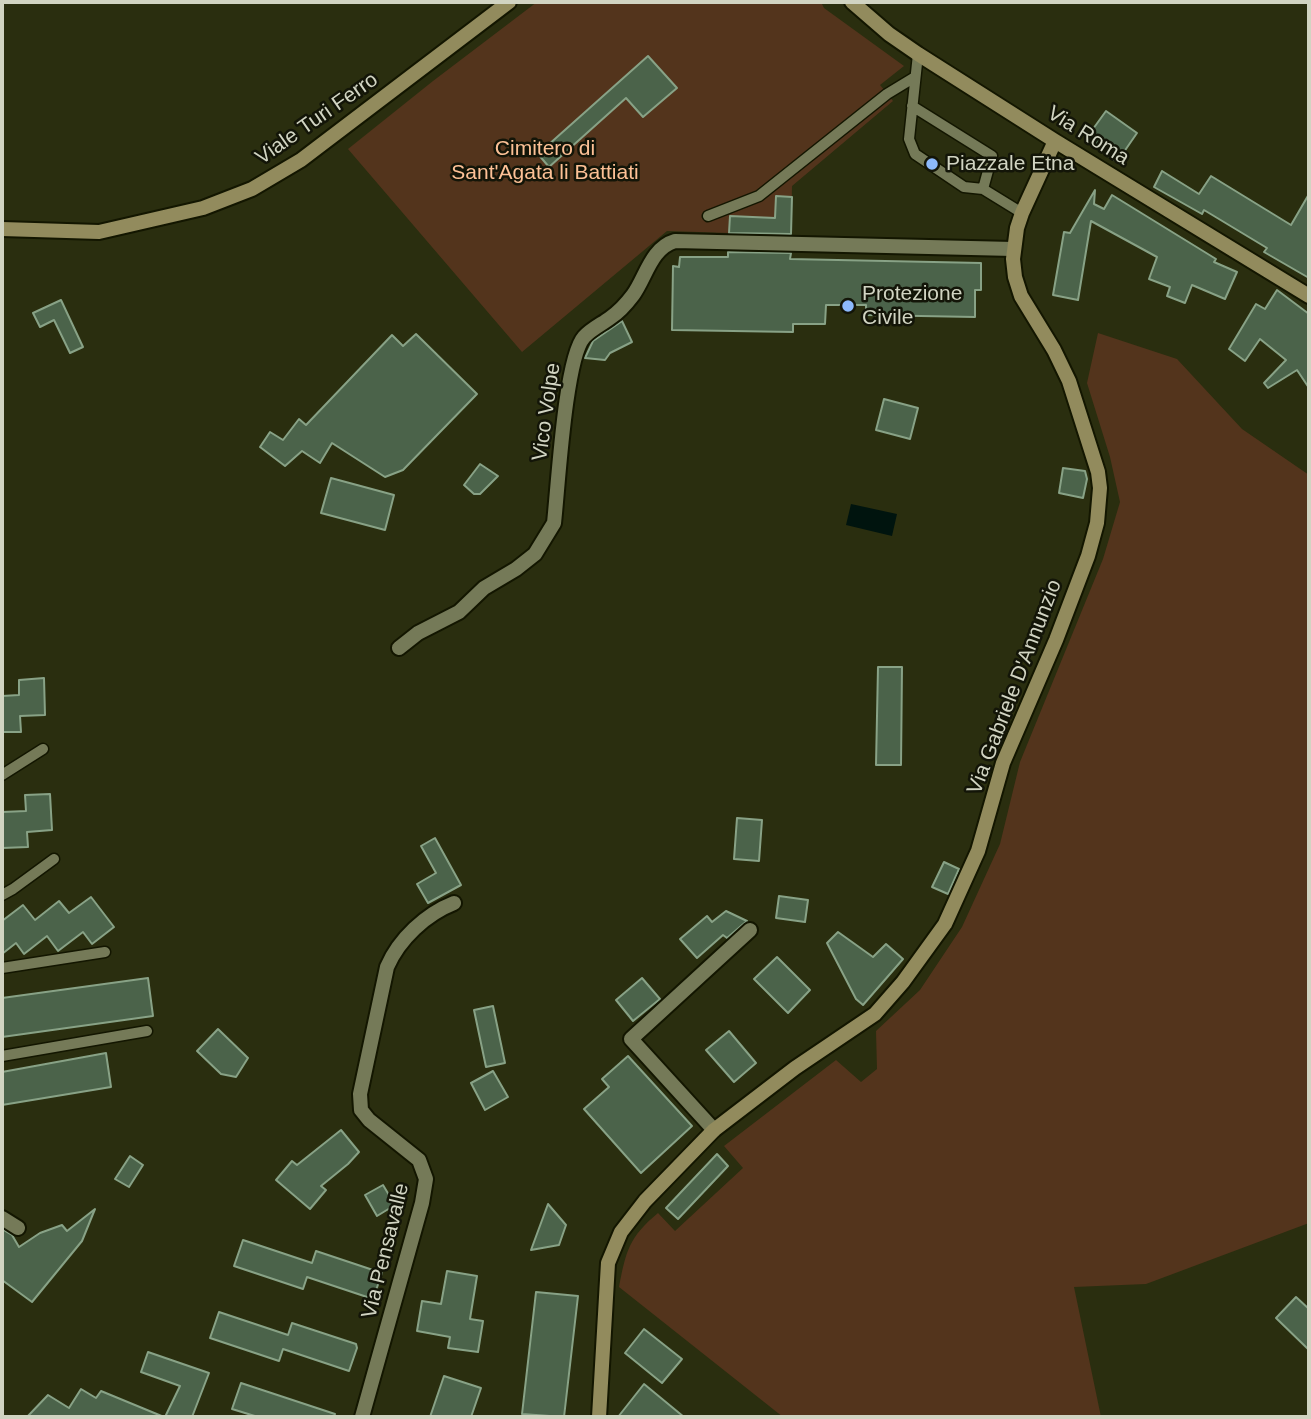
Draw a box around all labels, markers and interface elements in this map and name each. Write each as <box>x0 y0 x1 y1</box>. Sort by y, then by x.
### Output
street label: Viale Turi Ferro <box>251 68 383 170</box>
street label: Via Roma <box>1042 101 1134 171</box>
park label: Cimitero di Sant'Agata li Battiati <box>451 136 639 186</box>
place label: Piazzale Etna <box>946 151 1074 177</box>
marker: Piazzale Etna <box>924 156 940 172</box>
place label: Protezione Civile <box>862 281 962 331</box>
marker: Protezione Civile <box>840 298 856 314</box>
street label: Vico Volpe <box>528 361 566 463</box>
street label: Via Gabriele D'Annunzio <box>962 576 1068 798</box>
street label: Via Pensavalle <box>357 1181 415 1321</box>

